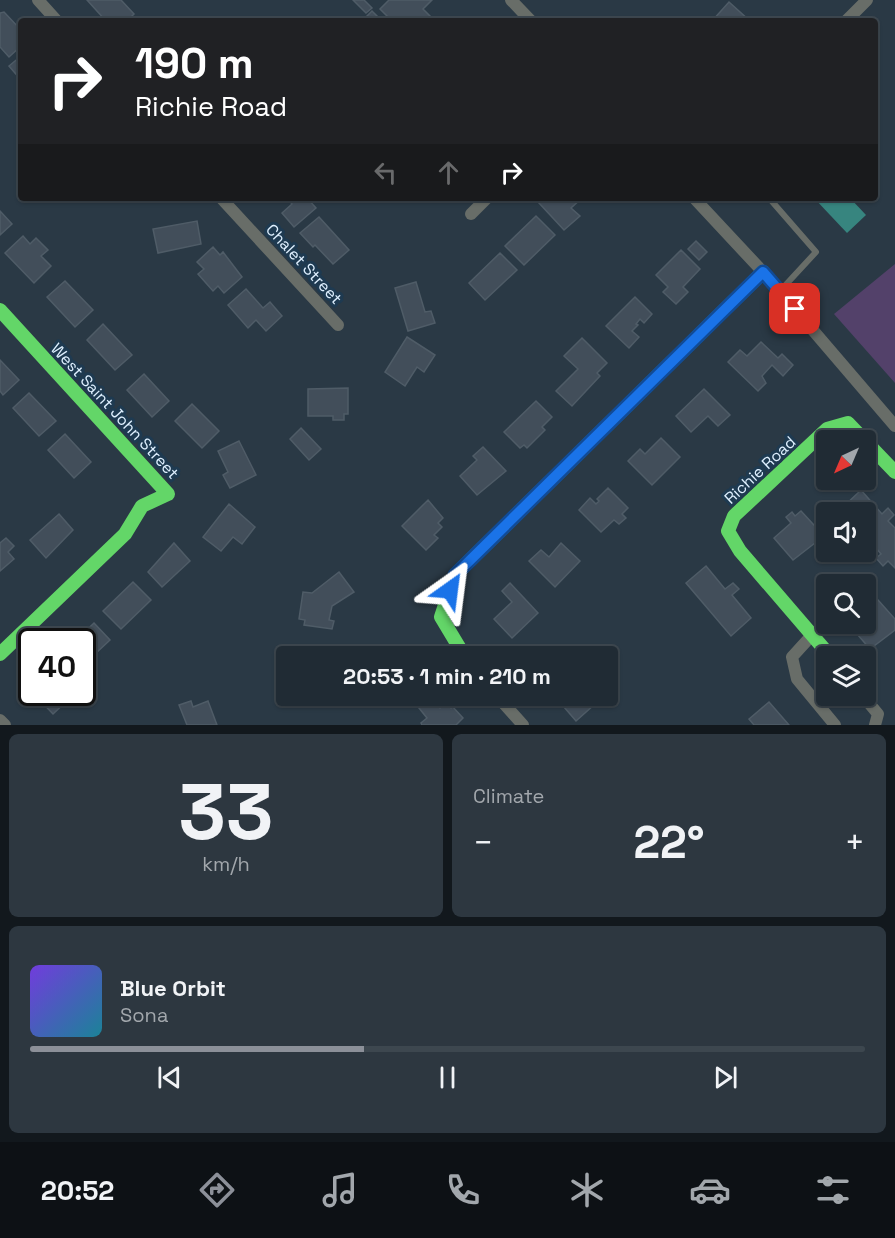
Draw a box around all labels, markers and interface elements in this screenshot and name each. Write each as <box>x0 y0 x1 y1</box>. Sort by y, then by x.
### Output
text: 190 m <box>135 37 254 90</box>
icon: right <box>36 42 114 120</box>
text: Richie Road <box>135 89 287 124</box>
icon: left <box>369 156 402 189</box>
icon: ahead <box>432 156 465 189</box>
icon: right <box>495 156 528 189</box>
street label: Chalet Street <box>261 219 347 309</box>
pin <box>769 283 820 334</box>
icon: arrive <box>778 292 811 325</box>
street label: West Saint John Street <box>46 339 184 483</box>
north arrow <box>816 430 876 490</box>
map controls <box>816 430 876 706</box>
street label: Richie Road <box>720 432 800 508</box>
button: sound <box>816 502 876 562</box>
position arrow <box>418 558 482 622</box>
button: search <box>816 574 876 634</box>
speed limit sign: 40 <box>18 628 96 706</box>
button: layers <box>816 646 876 706</box>
text: 20:53 · 1 min · 210 m <box>343 662 551 690</box>
text: 33 <box>179 762 273 862</box>
text: Climate <box>473 783 544 809</box>
text: 22° <box>633 814 705 871</box>
text: − <box>473 822 493 864</box>
text: + <box>845 822 865 864</box>
text: km/h <box>202 851 250 877</box>
text: Blue Orbit <box>120 974 226 1002</box>
text: Sona <box>120 1002 168 1028</box>
icon: previous <box>153 1061 186 1094</box>
icon: pause <box>431 1061 464 1094</box>
icon: next <box>709 1061 742 1094</box>
icon: directions <box>196 1169 238 1211</box>
icon: music <box>319 1169 361 1211</box>
icon: phone <box>442 1169 484 1211</box>
icon: climate <box>566 1169 608 1211</box>
icon: car <box>689 1169 731 1211</box>
icon: filters <box>812 1169 854 1211</box>
text: 20:52 <box>41 1173 114 1208</box>

